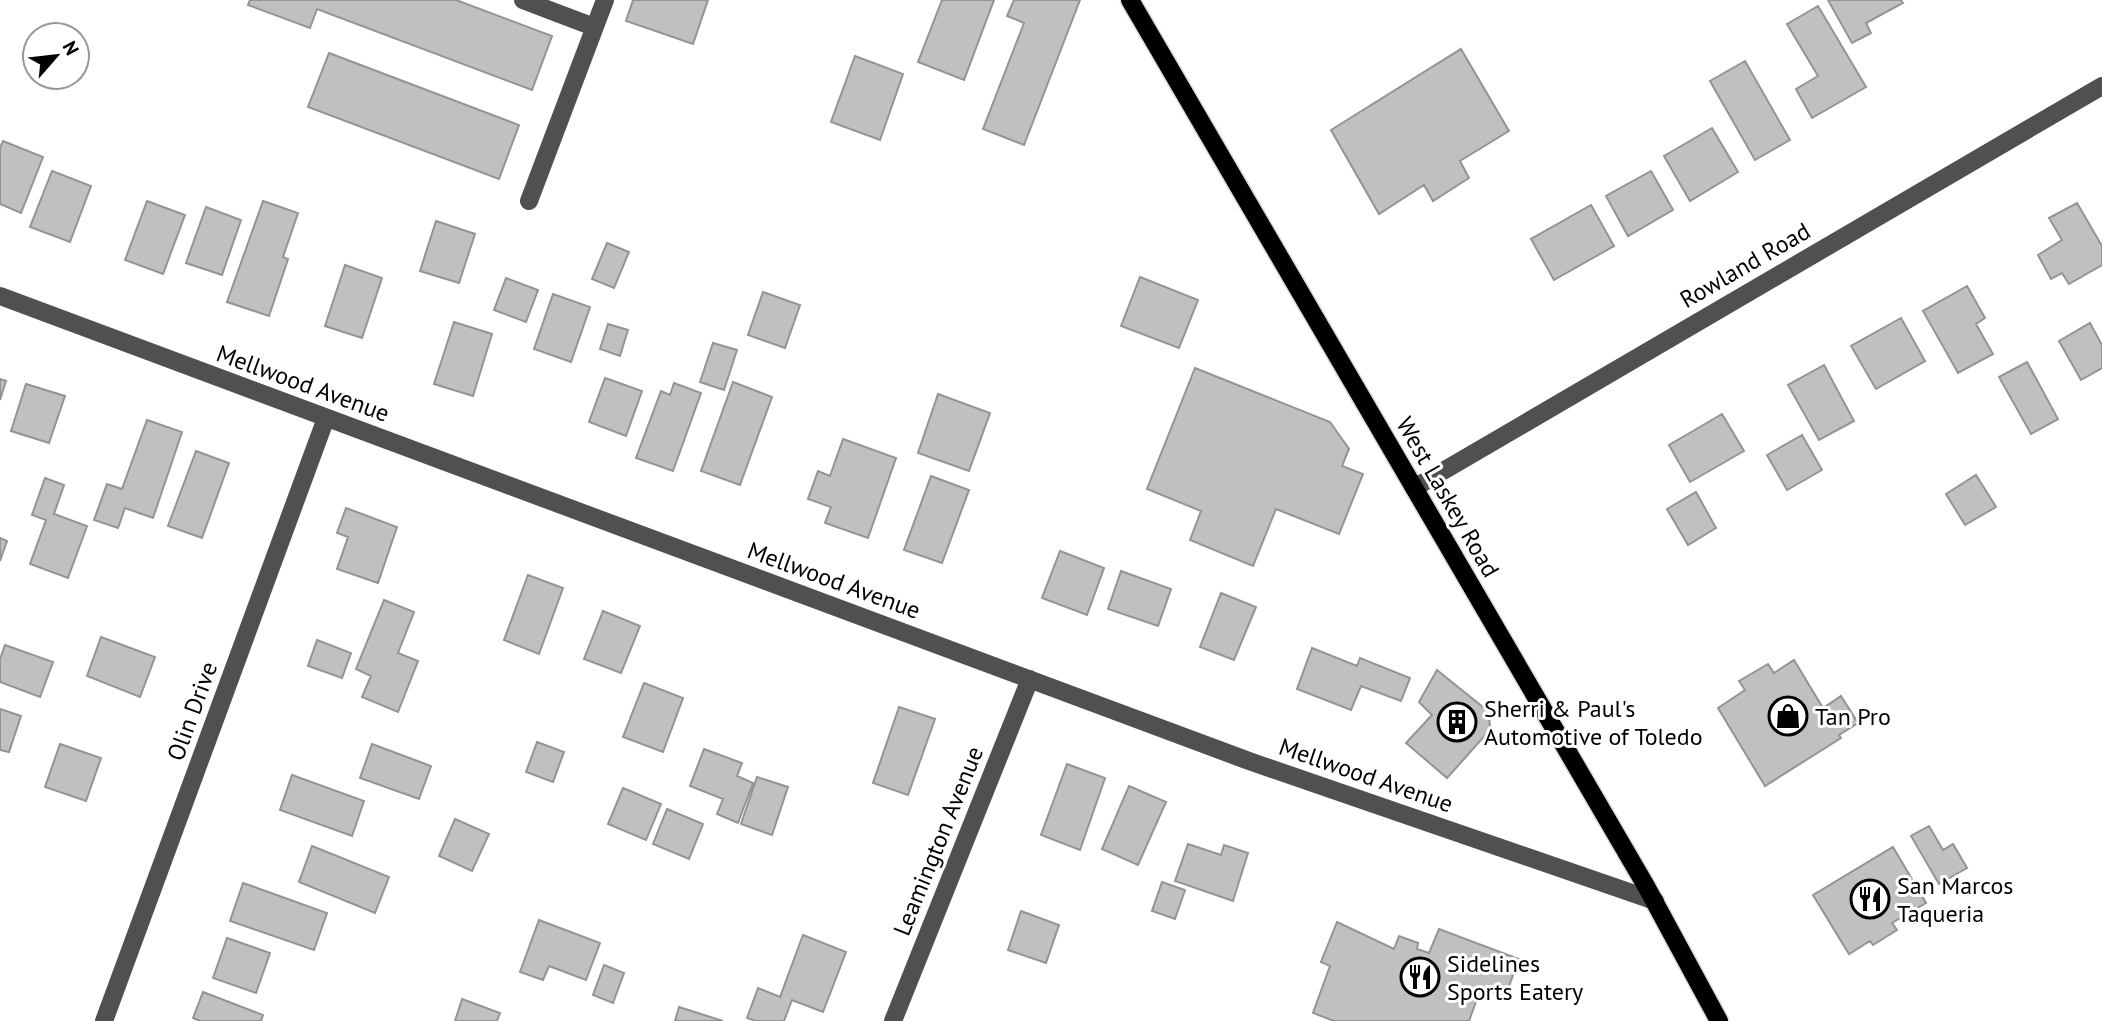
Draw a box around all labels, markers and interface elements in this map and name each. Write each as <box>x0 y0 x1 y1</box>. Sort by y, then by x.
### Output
north arrow <box>21 21 91 91</box>
text: N <box>57 37 85 59</box>
street label: Rowland Road <box>1674 215 1816 315</box>
street label: Mellwood Avenue <box>212 337 394 429</box>
street label: West Laskey Road <box>1390 411 1506 583</box>
street label: Mellwood Avenue <box>743 534 925 626</box>
street label: Olin Drive <box>160 657 224 765</box>
place label: Sherri & Paul's Automotive of Toledo <box>1484 693 1703 752</box>
shop icon: Tan Pro <box>1767 695 1809 737</box>
building icon: Sherri & Paul's Automotive of Toledo <box>1436 701 1478 743</box>
place label: Tan Pro <box>1815 701 1891 732</box>
street label: Mellwood Avenue <box>1275 731 1457 819</box>
street label: Leamington Avenue <box>886 742 990 940</box>
place label: San Marcos Taqueria <box>1897 870 2013 929</box>
restaurant icon: San Marcos Taqueria <box>1849 878 1891 920</box>
place label: Sidelines Sports Eatery <box>1447 948 1583 1007</box>
restaurant icon: Sidelines Sports Eatery <box>1399 956 1441 998</box>

